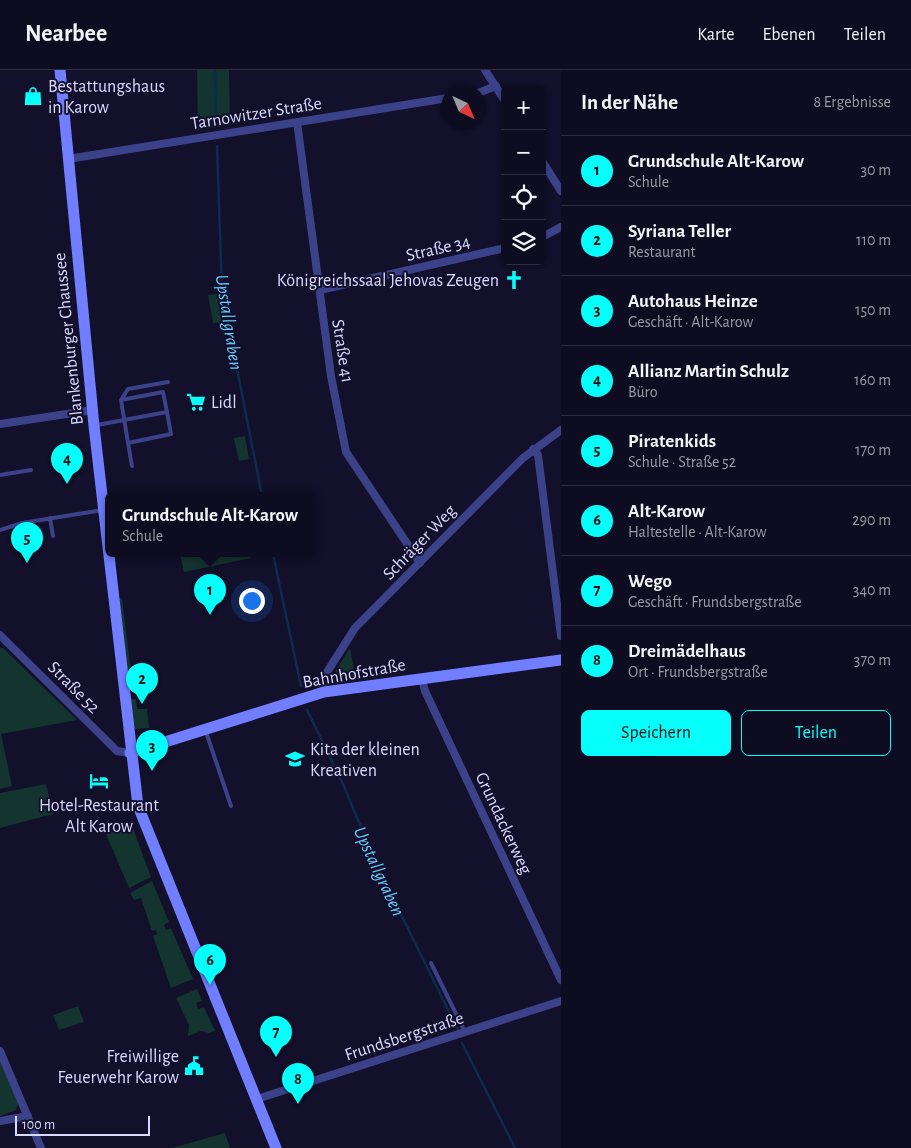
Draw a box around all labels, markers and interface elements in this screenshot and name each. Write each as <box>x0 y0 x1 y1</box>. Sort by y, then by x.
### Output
text: Nearbee <box>25 22 107 46</box>
text: Karte <box>697 26 735 44</box>
text: Ebenen <box>763 26 816 44</box>
text: Teilen <box>844 26 886 44</box>
place label: Bestattungshaus in Karow <box>48 78 165 117</box>
shop icon: Bestattungshaus in Karow <box>22 85 44 107</box>
north arrow <box>441 85 486 130</box>
map controls <box>501 85 546 265</box>
button: + <box>501 85 546 130</box>
text: In der Nähe <box>581 92 678 113</box>
text: 8 Ergebnisse <box>813 94 891 110</box>
street label: Tarnowitzer Straße <box>189 95 323 133</box>
button: − <box>501 130 546 175</box>
text: Grundschule Alt-Karow <box>628 152 804 171</box>
text: 1 <box>594 162 600 178</box>
text: 30 m <box>861 162 891 178</box>
text: Schule <box>628 174 669 190</box>
button: locate <box>501 175 546 220</box>
button: layers <box>501 220 546 265</box>
text: Syriana Teller <box>628 222 731 241</box>
text: 2 <box>593 232 601 248</box>
text: 110 m <box>856 232 891 248</box>
street label: Straße 34 <box>404 233 472 265</box>
text: Restaurant <box>628 244 696 260</box>
street label: Blankenburger Chaussee <box>51 252 87 426</box>
church icon: Königreichssaal Jehovas Zeugen <box>503 269 525 291</box>
place label: Königreichssaal Jehovas Zeugen <box>277 272 499 290</box>
water label: Upstallgraben <box>212 273 245 371</box>
text: Autohaus Heinze <box>628 292 758 311</box>
text: 3 <box>594 302 600 318</box>
text: 150 m <box>855 302 891 318</box>
text: Geschäft · Alt-Karow <box>628 314 753 330</box>
street label: Straße 41 <box>328 318 356 384</box>
text: Allianz Martin Schulz <box>628 362 789 381</box>
text: 4 <box>593 372 601 388</box>
text: 160 m <box>854 372 891 388</box>
text: Büro <box>628 384 658 400</box>
supermarket icon: Lidl <box>185 391 207 413</box>
place label: Lidl <box>211 394 237 412</box>
text: Piratenkids <box>628 432 716 451</box>
text: 5 <box>594 442 600 458</box>
text: 170 m <box>855 442 891 458</box>
pin: 4 <box>51 443 83 484</box>
text: Schule · Straße 52 <box>628 454 736 470</box>
popup <box>105 492 315 557</box>
street label: Schräger Weg <box>380 502 460 584</box>
text: Alt-Karow <box>628 502 705 521</box>
text: Grundschule Alt-Karow <box>122 506 298 525</box>
text: 6 <box>593 512 601 528</box>
text: 290 m <box>852 512 891 528</box>
pin: 5 <box>11 522 43 563</box>
text: Haltestelle · Alt-Karow <box>628 524 767 540</box>
text: Schule <box>122 528 163 544</box>
text: Wego <box>628 572 672 591</box>
pin: 1 <box>194 574 226 615</box>
text: 7 <box>594 582 600 598</box>
text: 340 m <box>853 582 891 598</box>
your location <box>239 588 265 614</box>
text: Geschäft · Frundsbergstraße <box>628 594 802 610</box>
text: Dreimädelhaus <box>628 642 746 661</box>
text: 8 <box>593 652 601 668</box>
text: 370 m <box>854 652 891 668</box>
street label: Bahnhofstraße <box>301 656 407 692</box>
street label: Straße 52 <box>44 658 103 717</box>
pin: 2 <box>126 663 158 704</box>
text: Ort · Frundsbergstraße <box>628 664 768 680</box>
button: Speichern <box>581 710 731 756</box>
button: Teilen <box>741 710 891 756</box>
pin: 3 <box>136 730 168 771</box>
place label: Kita der kleinen Kreativen <box>310 741 420 780</box>
school or university icon: Kita der kleinen Kreativen <box>284 748 306 770</box>
hotel icon: Hotel-Restaurant Alt Karow <box>88 770 110 792</box>
street label: Grundackerweg <box>472 770 535 877</box>
place label: Hotel-Restaurant Alt Karow <box>39 797 159 836</box>
water label: Upstallgraben <box>350 824 408 919</box>
pin: 6 <box>194 944 226 985</box>
street label: Frundsbergstraße <box>343 1009 466 1065</box>
pin: 7 <box>260 1016 292 1057</box>
place label: Freiwillige Feuerwehr Karow <box>58 1048 179 1087</box>
public building icon: Freiwillige Feuerwehr Karow <box>183 1055 205 1077</box>
pin: 8 <box>282 1063 314 1104</box>
scale bar <box>15 1113 150 1136</box>
text: 100 m <box>22 1118 55 1132</box>

